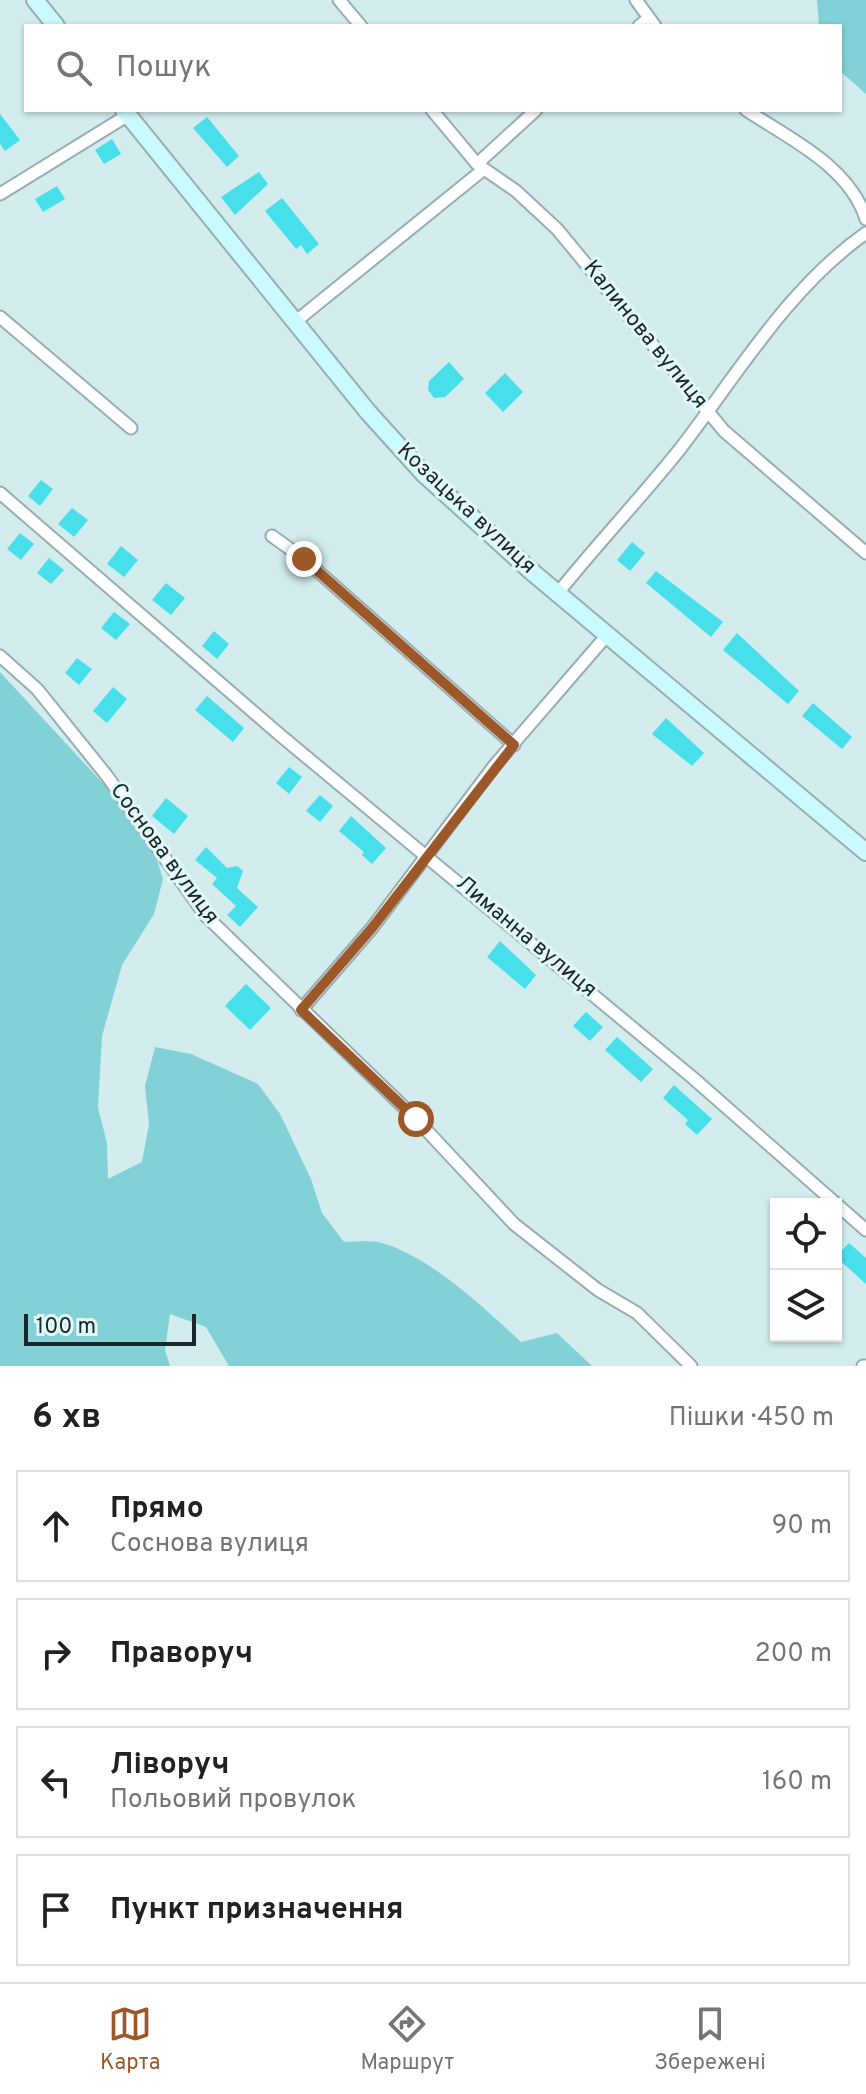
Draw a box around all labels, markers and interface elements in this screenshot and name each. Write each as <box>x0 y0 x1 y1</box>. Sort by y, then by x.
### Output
search box <box>24 24 842 112</box>
icon: search <box>52 46 96 90</box>
text: Пошук <box>116 50 211 87</box>
street label: Калинова вулиця <box>577 255 713 415</box>
street label: Козацька вулиця <box>391 438 541 580</box>
route end <box>286 541 322 577</box>
street label: Соснова вулиця <box>104 778 224 930</box>
street label: Лиманна вулиця <box>450 870 602 1004</box>
route start <box>398 1101 434 1137</box>
map controls <box>770 1198 842 1342</box>
button: locate <box>770 1198 842 1270</box>
button: layers <box>770 1270 842 1342</box>
scale bar <box>24 1310 196 1346</box>
text: 100 m <box>36 1314 96 1341</box>
text: 6 хв <box>32 1397 101 1440</box>
text: Пішки · 450 m <box>669 1402 834 1435</box>
text: Прямо <box>110 1491 204 1528</box>
icon: ahead <box>34 1504 78 1548</box>
text: 90 m <box>772 1510 832 1543</box>
text: Соснова вулиця <box>110 1528 309 1561</box>
icon: right <box>34 1632 78 1676</box>
text: Праворуч <box>110 1636 253 1673</box>
text: 200 m <box>755 1638 832 1671</box>
text: Ліворуч <box>110 1747 229 1784</box>
icon: left <box>34 1760 78 1804</box>
text: 160 m <box>762 1766 832 1799</box>
text: Польовий провулок <box>110 1784 356 1817</box>
icon: arrive <box>34 1888 78 1932</box>
text: Пункт призначення <box>110 1892 403 1929</box>
tab: Карта <box>100 2002 160 2077</box>
tab: Маршрут <box>361 2002 454 2077</box>
tab: Збережені <box>654 2002 766 2077</box>

